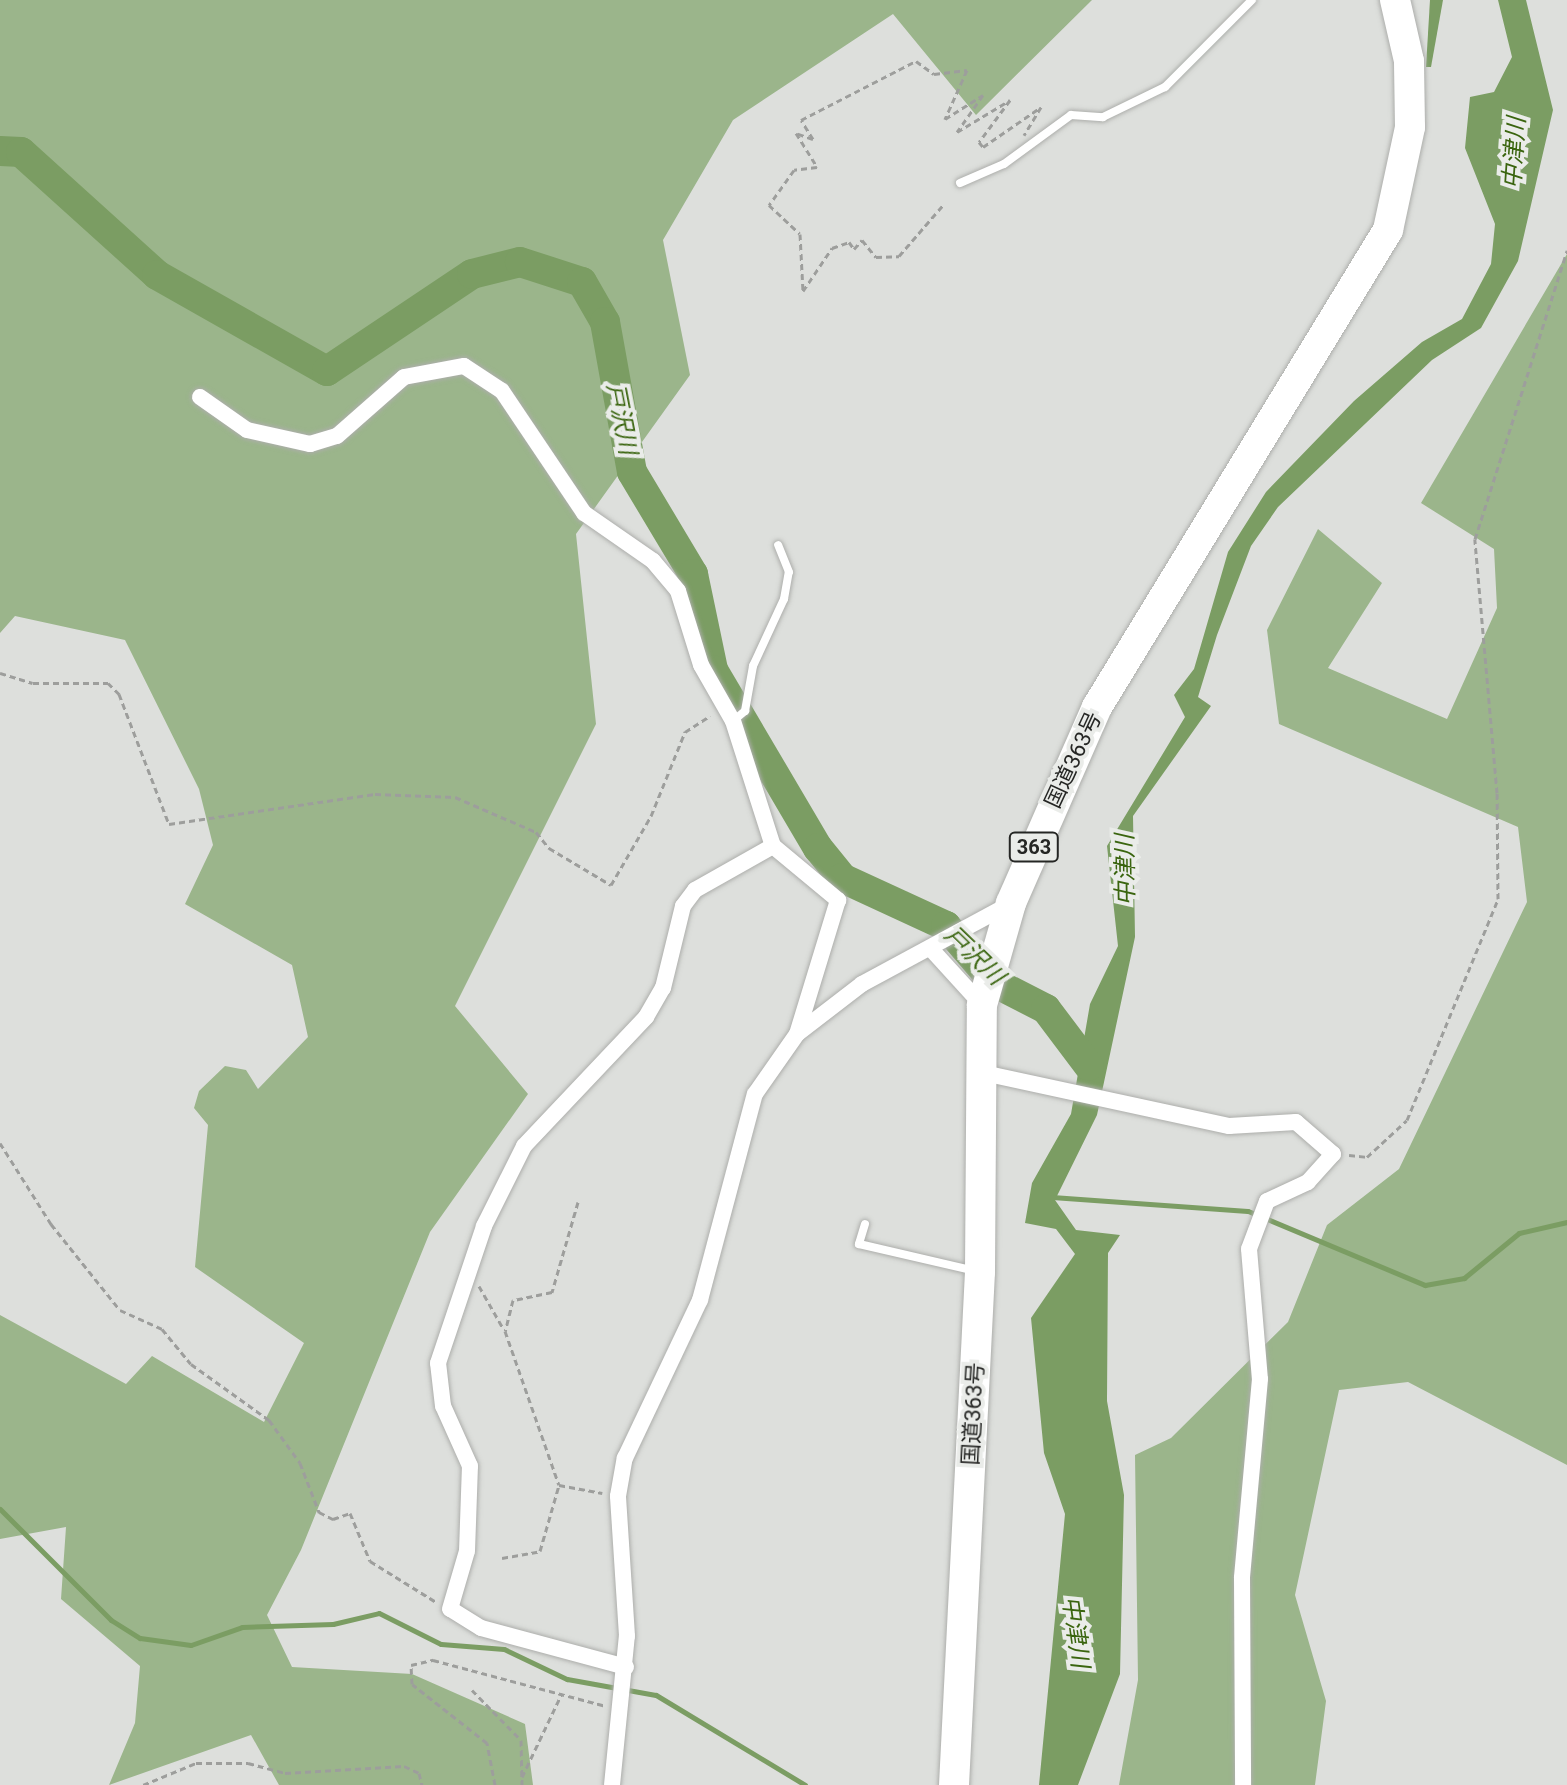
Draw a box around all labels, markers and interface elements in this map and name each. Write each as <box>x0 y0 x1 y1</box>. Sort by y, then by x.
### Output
water label: 中津川 <box>1498 116 1532 190</box>
water label: 戸沢川 <box>600 381 642 457</box>
street label: 国道363号 <box>1039 708 1107 812</box>
road number: 363 <box>1008 831 1060 863</box>
water label: 中津川 <box>1111 834 1141 906</box>
water label: 戸沢川 <box>938 921 1010 991</box>
street label: 国道363号 <box>957 1362 989 1466</box>
water label: 中津川 <box>1056 1594 1094 1670</box>

